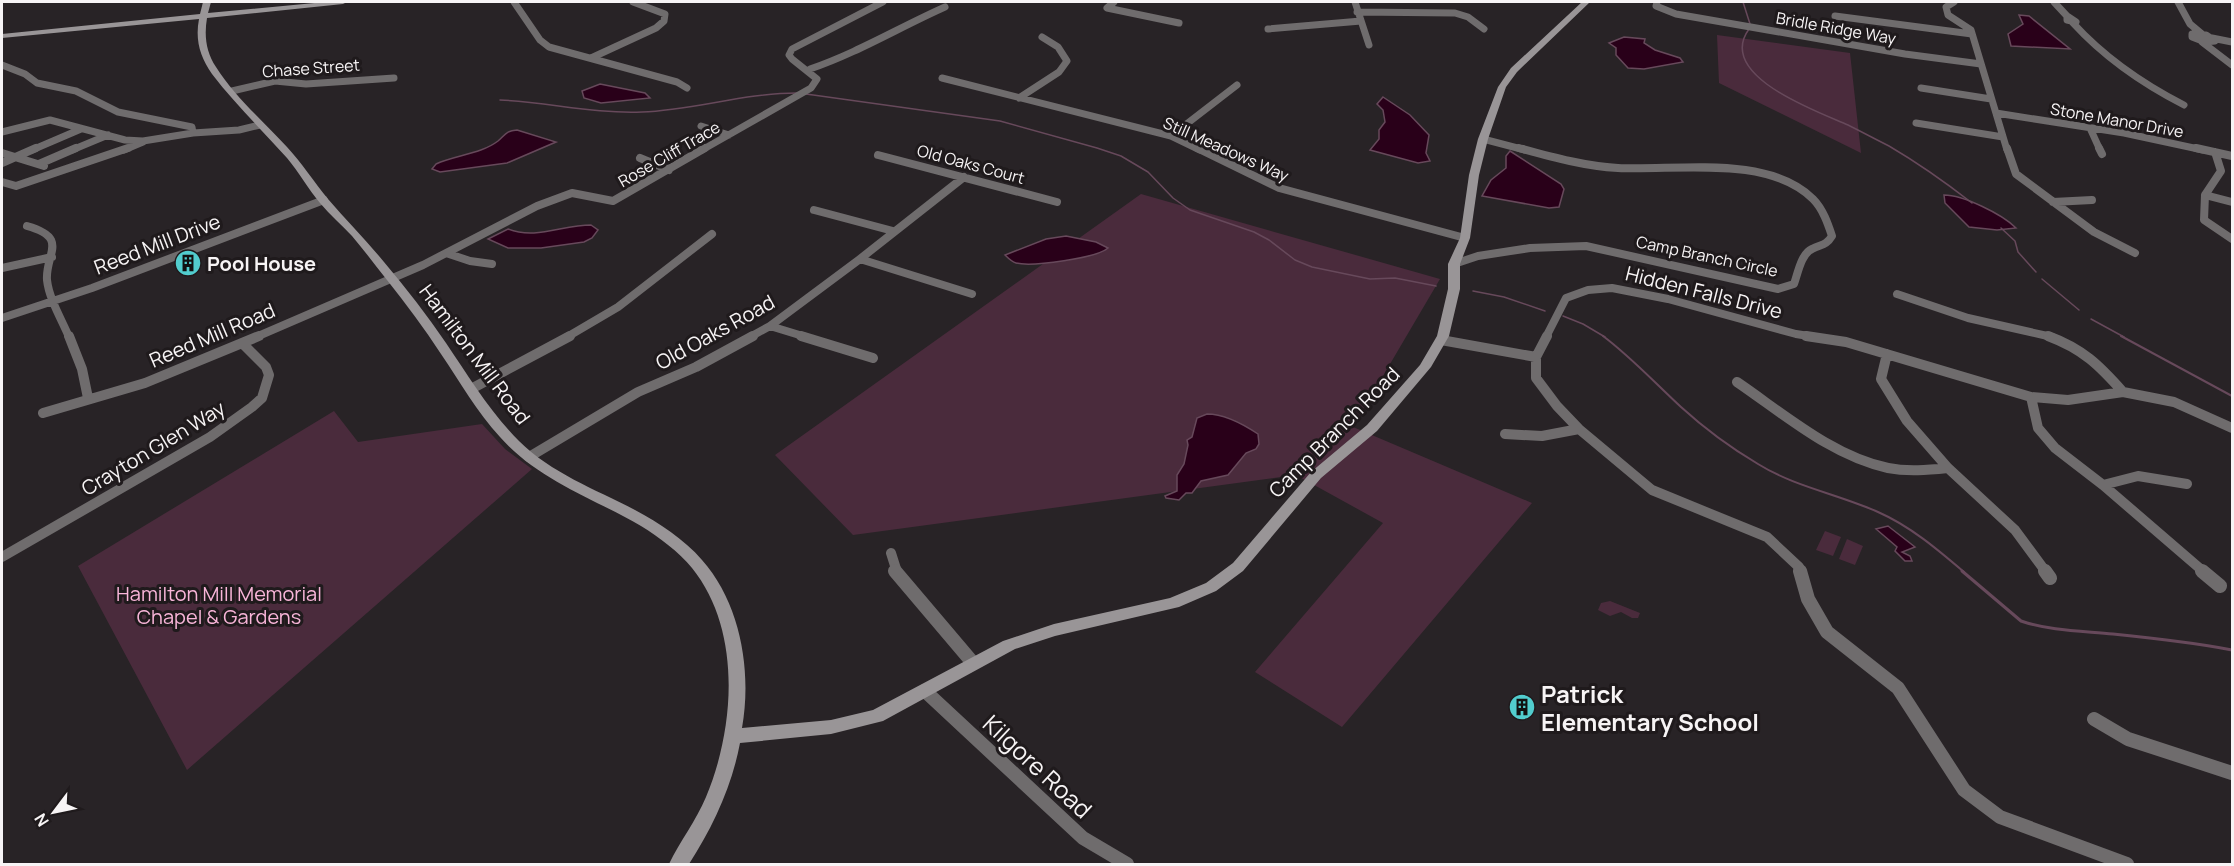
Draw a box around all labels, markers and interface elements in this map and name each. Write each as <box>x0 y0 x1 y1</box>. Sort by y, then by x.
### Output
street label: Bridle Ridge Way <box>1774 7 1898 49</box>
street label: Chase Street <box>261 54 361 82</box>
street label: Stone Manor Drive <box>2049 97 2185 143</box>
street label: Still Meadows Way <box>1160 111 1293 187</box>
street label: Rose Cliff Trace <box>614 116 724 192</box>
street label: Old Oaks Court <box>915 139 1027 189</box>
street label: Reed Mill Drive <box>90 207 224 281</box>
street label: Camp Branch Circle <box>1634 230 1780 282</box>
building icon: Pool House <box>173 248 203 278</box>
place label: Pool House <box>207 250 316 277</box>
street label: Hidden Falls Drive <box>1623 259 1785 325</box>
street label: Hamilton Mill Road <box>413 279 537 429</box>
street label: Old Oaks Road <box>651 288 779 376</box>
street label: Reed Mill Road <box>145 296 279 374</box>
street label: Camp Branch Road <box>1263 361 1405 503</box>
street label: Crayton Glen Way <box>76 394 230 502</box>
park label: Hamilton Mill Memorial Chapel & Gardens <box>116 580 322 630</box>
place label: Patrick Elementary School <box>1541 677 1759 738</box>
building icon: Patrick Elementary School <box>1507 692 1537 722</box>
street label: Kilgore Road <box>976 707 1100 825</box>
north arrow <box>24 782 84 842</box>
text: N <box>29 809 54 831</box>

